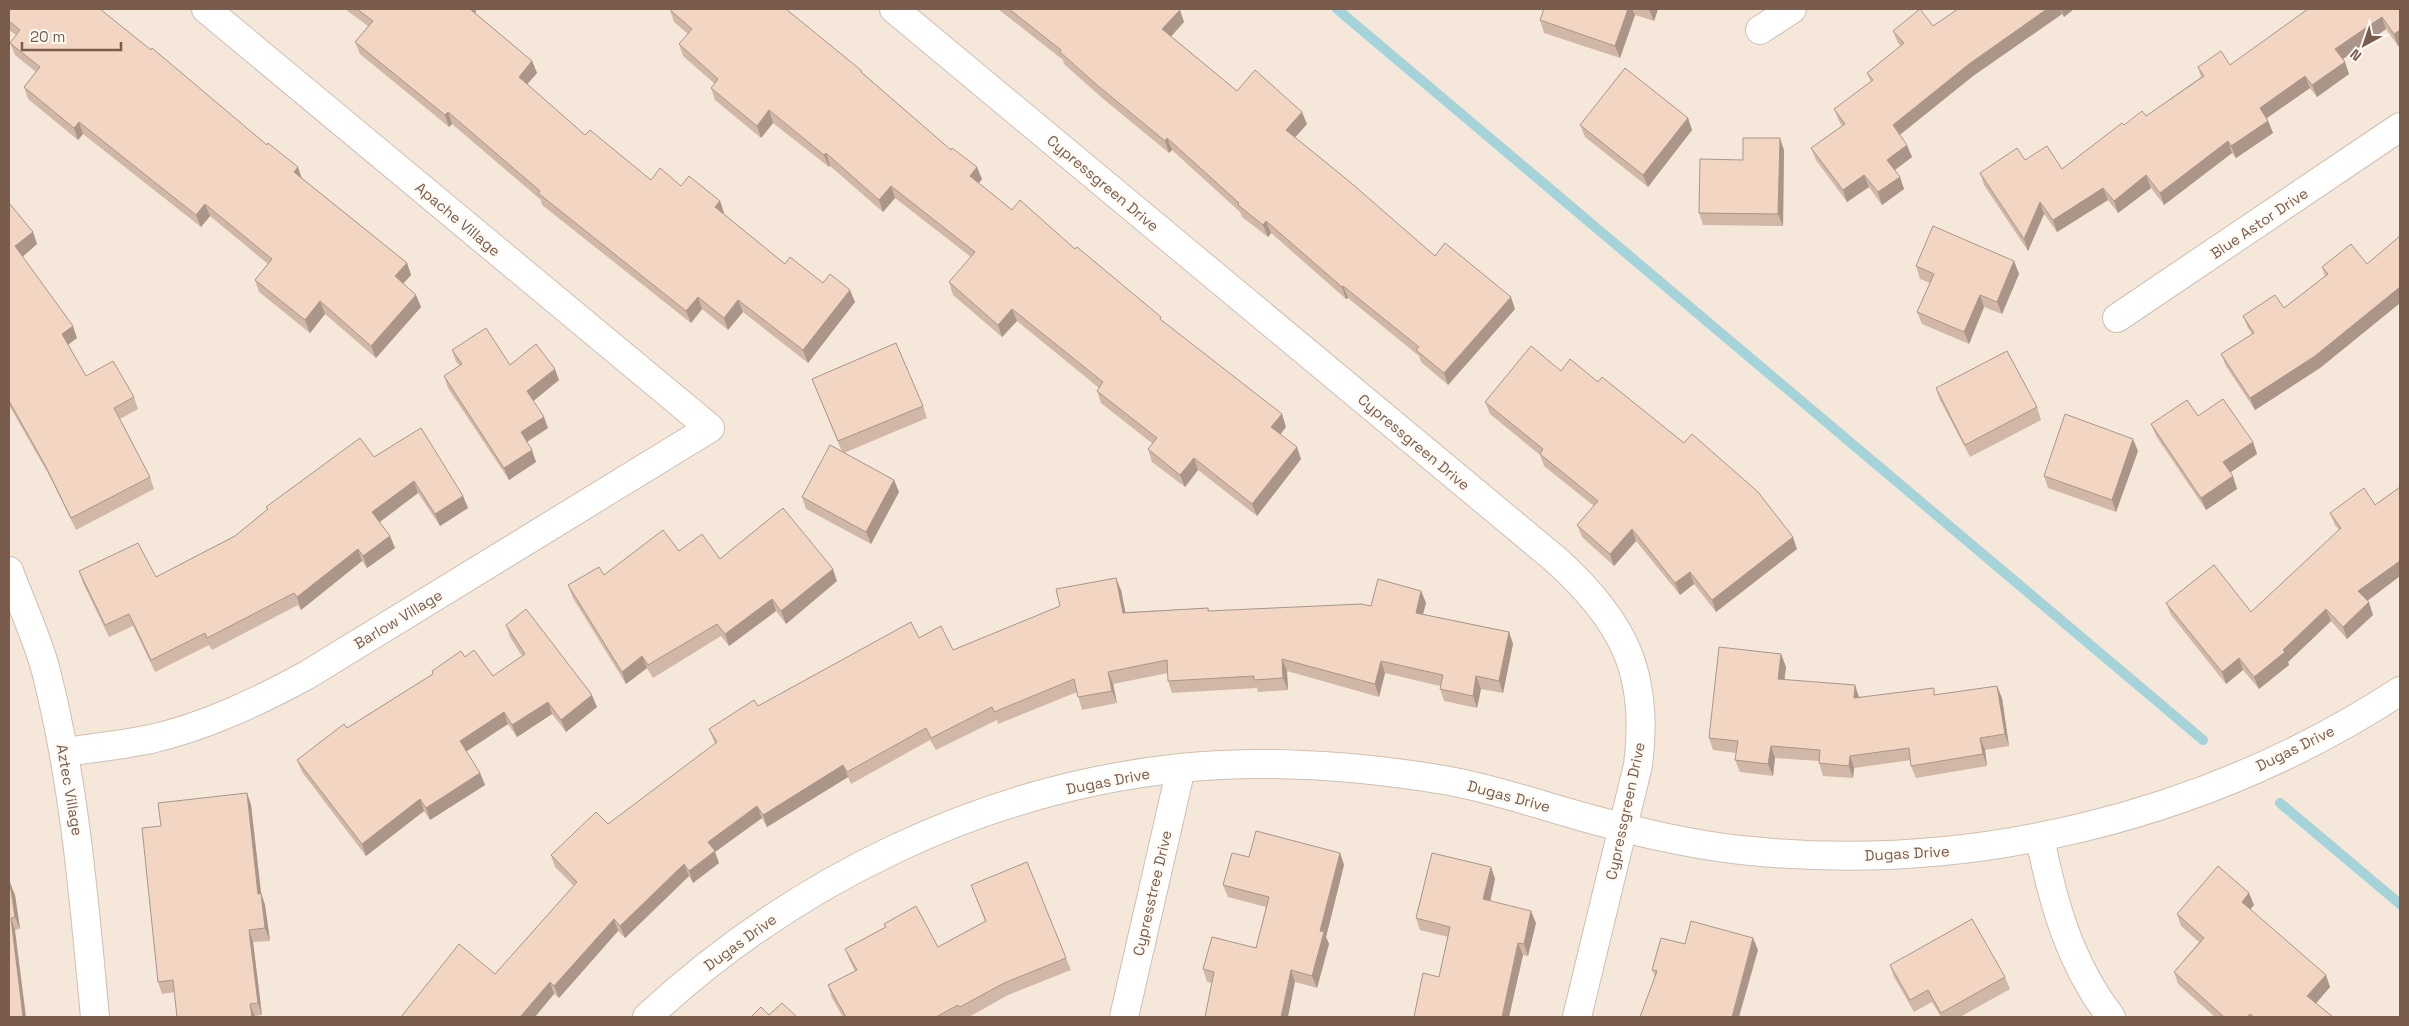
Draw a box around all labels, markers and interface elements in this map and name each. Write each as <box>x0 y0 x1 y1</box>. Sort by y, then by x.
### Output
scale bar <box>22 20 121 52</box>
north arrow <box>2339 20 2389 70</box>
text: 20 m <box>30 27 65 46</box>
text: N <box>2346 45 2365 65</box>
street label: Cypressgreen Drive <box>1043 131 1163 235</box>
street label: Apache Village <box>411 178 505 260</box>
street label: Blue Astor Drive <box>2206 183 2312 263</box>
street label: Cypressgreen Drive <box>1354 390 1474 494</box>
street label: Barlow Village <box>350 585 446 653</box>
street label: Dugas Drive <box>2253 721 2337 775</box>
street label: Cypressgreen Drive <box>1601 740 1649 882</box>
street label: Aztec Village <box>53 743 87 837</box>
street label: Dugas Drive <box>1064 764 1152 798</box>
street label: Dugas Drive <box>1465 776 1553 816</box>
street label: Cypresstree Drive <box>1128 828 1176 958</box>
street label: Dugas Drive <box>1864 841 1950 865</box>
street label: Dugas Drive <box>700 909 780 975</box>

